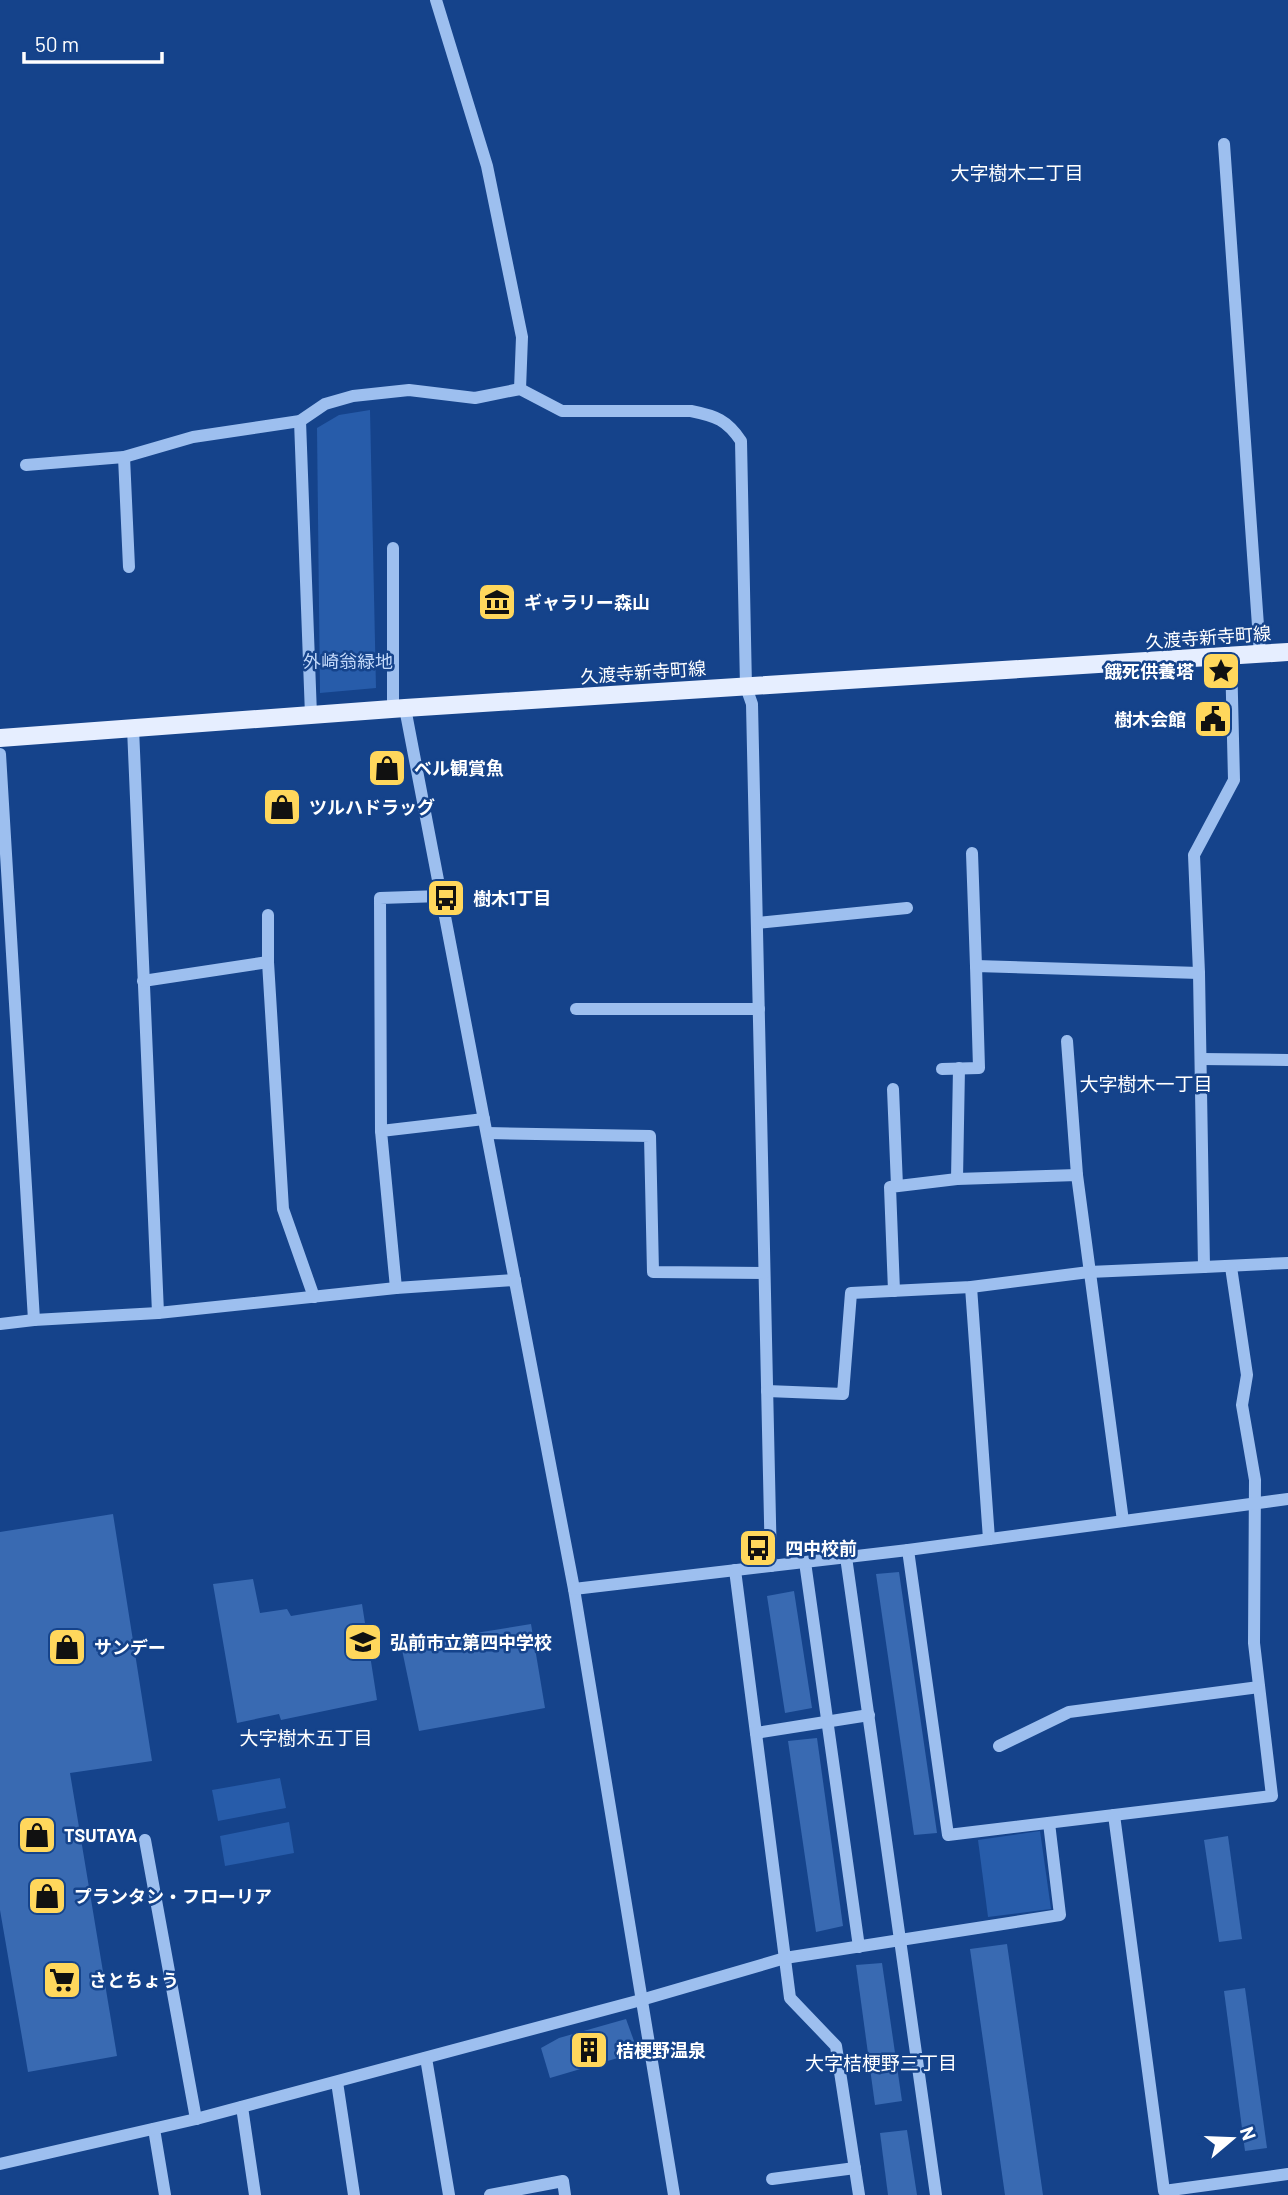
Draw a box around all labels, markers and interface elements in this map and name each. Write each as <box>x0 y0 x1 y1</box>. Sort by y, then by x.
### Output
scale bar <box>24 21 163 65</box>
text: 50 m <box>35 31 79 56</box>
district label: 大字樹木二丁目 <box>950 161 1084 184</box>
museum icon: ギャラリー森山 <box>476 581 518 623</box>
place label: ギャラリー森山 <box>524 591 650 613</box>
street label: 久渡寺新寺町線 <box>1144 622 1272 652</box>
park label: 外崎翁緑地 <box>303 650 393 672</box>
place icon: 餓死供養塔 <box>1200 650 1242 692</box>
street label: 久渡寺新寺町線 <box>579 657 707 687</box>
place label: 餓死供養塔 <box>1104 660 1194 682</box>
public building icon: 樹木会館 <box>1192 698 1234 740</box>
place label: 樹木会館 <box>1114 708 1186 730</box>
shop icon: ベル観賞魚 <box>366 747 408 789</box>
place label: ベル観賞魚 <box>414 757 504 779</box>
shop icon: ツルハドラッグ <box>261 786 303 828</box>
place label: ツルハドラッグ <box>309 796 435 818</box>
bus stop icon: 樹木1丁目 <box>425 877 467 919</box>
place label: 樹木1丁目 <box>473 887 551 909</box>
district label: 大字樹木一丁目 <box>1079 1072 1213 1095</box>
bus stop icon: 四中校前 <box>737 1527 779 1569</box>
place label: 四中校前 <box>785 1537 857 1559</box>
school or university icon: 弘前市立第四中学校 <box>342 1621 384 1663</box>
shop icon: サンデー <box>46 1626 88 1668</box>
place label: 弘前市立第四中学校 <box>390 1631 552 1653</box>
place label: サンデー <box>94 1636 166 1658</box>
district label: 大字樹木五丁目 <box>239 1726 373 1749</box>
shop icon: TSUTAYA <box>16 1814 58 1856</box>
place label: TSUTAYA <box>64 1824 137 1846</box>
shop icon: プランタン・フローリア <box>26 1875 68 1917</box>
place label: プランタン・フローリア <box>74 1885 272 1907</box>
supermarket icon: さとちょう <box>41 1959 83 2001</box>
place label: さとちょう <box>89 1969 179 1991</box>
building icon: 桔梗野温泉 <box>568 2029 610 2071</box>
place label: 桔梗野温泉 <box>616 2039 706 2061</box>
district label: 大字桔梗野三丁目 <box>805 2051 957 2074</box>
north arrow <box>1197 2104 1267 2174</box>
text: N <box>1236 2124 1261 2143</box>

